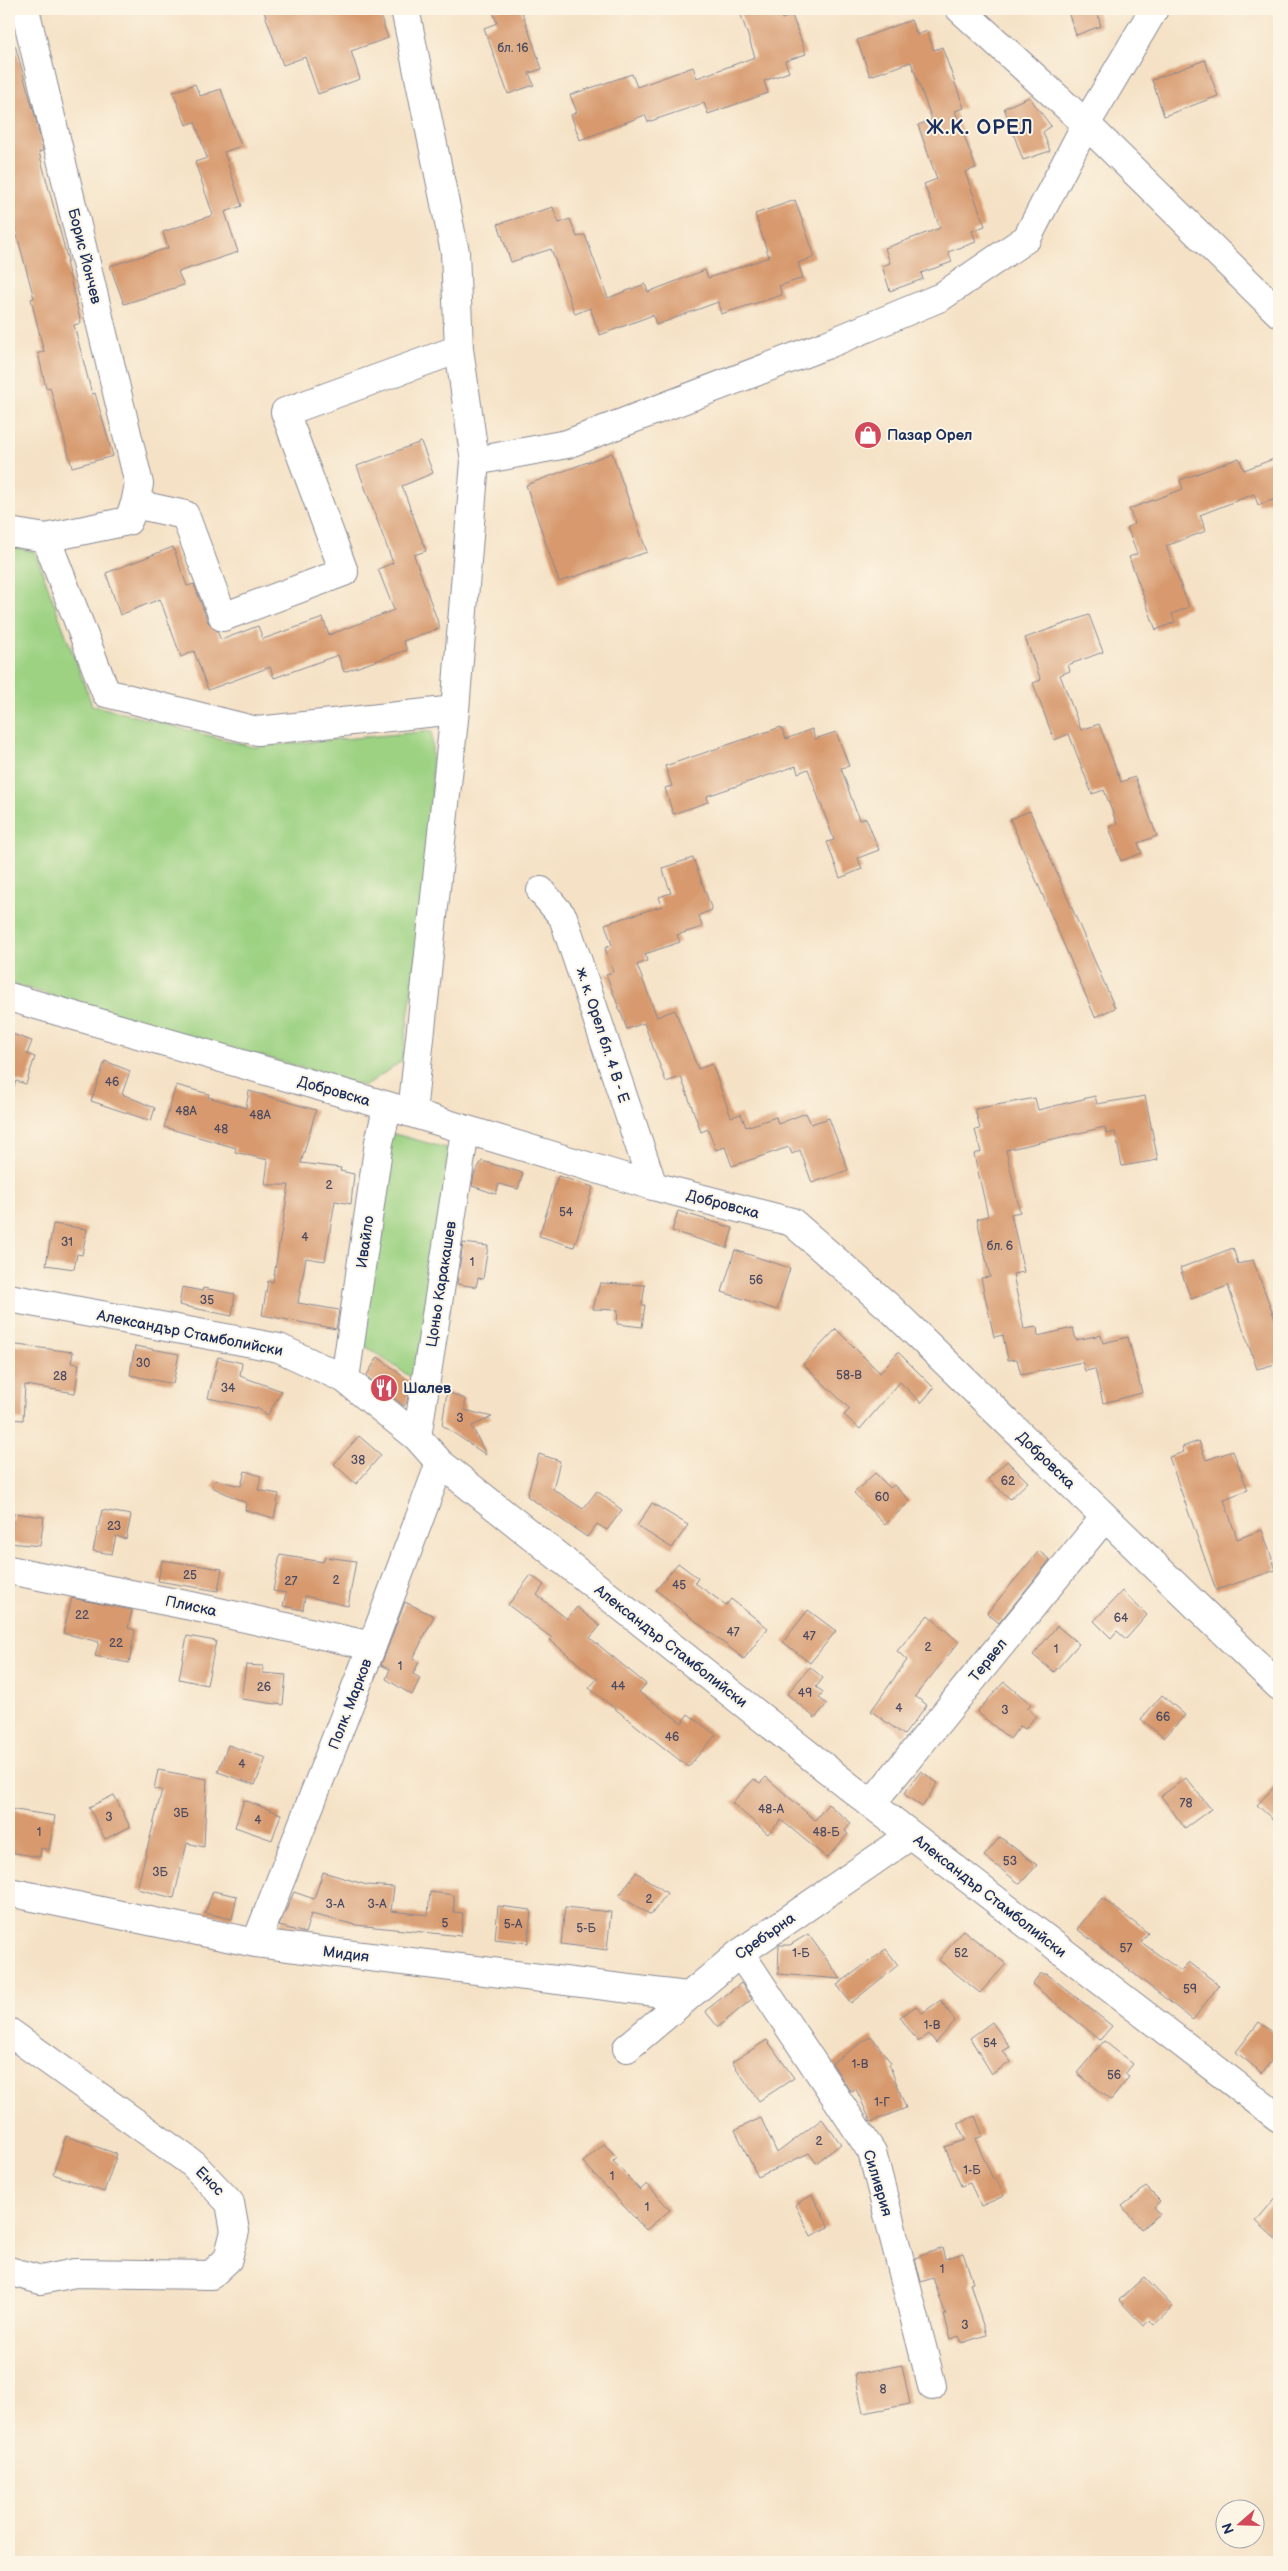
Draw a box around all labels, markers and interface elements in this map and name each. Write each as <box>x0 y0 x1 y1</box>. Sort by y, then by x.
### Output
house number: бл. 16 <box>498 41 528 56</box>
district label: Ж.К. ОРЕЛ <box>926 116 1034 140</box>
street label: Борис Йончев <box>63 206 106 306</box>
shop icon: Пазар Орел <box>853 420 883 450</box>
place label: Пазар Орел <box>887 426 972 445</box>
street label: ж. к. Орел бл. 4 В - Е <box>572 965 633 1105</box>
street label: Добровска <box>295 1072 373 1111</box>
house number: 46 <box>105 1075 119 1090</box>
house number: 48А <box>175 1104 198 1119</box>
house number: 48А <box>249 1108 272 1123</box>
house number: 48 <box>214 1122 228 1137</box>
house number: 2 <box>325 1178 333 1193</box>
street label: Добровска <box>684 1186 762 1223</box>
house number: 54 <box>559 1205 574 1220</box>
street label: Ивайло <box>352 1214 379 1270</box>
street label: Цоньо Каракашев <box>422 1220 461 1348</box>
house number: 4 <box>301 1230 309 1245</box>
house number: 31 <box>61 1235 73 1250</box>
house number: бл. 6 <box>987 1239 1013 1254</box>
house number: 1 <box>470 1255 474 1270</box>
house number: 56 <box>749 1273 763 1288</box>
house number: 35 <box>200 1293 214 1308</box>
street label: Александър Стамболийски <box>94 1306 285 1361</box>
house number: 30 <box>136 1356 150 1371</box>
house number: 58-В <box>836 1368 862 1383</box>
house number: 28 <box>53 1369 67 1384</box>
restaurant icon: Шалев <box>369 1373 399 1403</box>
place label: Шалев <box>403 1379 451 1398</box>
house number: 34 <box>221 1381 236 1396</box>
house number: 3 <box>456 1411 464 1426</box>
street label: Добровска <box>1012 1428 1079 1493</box>
house number: 38 <box>351 1453 365 1468</box>
house number: 62 <box>1001 1474 1015 1489</box>
house number: 60 <box>875 1490 889 1505</box>
house number: 23 <box>107 1519 121 1534</box>
house number: 25 <box>183 1568 197 1583</box>
house number: 2 <box>332 1573 340 1588</box>
house number: 27 <box>285 1574 298 1589</box>
house number: 45 <box>672 1578 686 1593</box>
street label: Александър Стамболийски <box>590 1580 751 1712</box>
street label: Плиска <box>163 1592 218 1621</box>
house number: 22 <box>75 1608 89 1623</box>
house number: 64 <box>1114 1611 1129 1626</box>
house number: 47 <box>726 1625 740 1640</box>
house number: 47 <box>802 1629 816 1644</box>
street label: Тервел <box>965 1635 1012 1686</box>
house number: 22 <box>109 1636 123 1651</box>
house number: 2 <box>924 1640 932 1655</box>
house number: 1 <box>1054 1642 1058 1657</box>
street label: Полк. Марков <box>324 1656 377 1752</box>
house number: 1 <box>398 1659 402 1674</box>
house number: 44 <box>611 1679 626 1694</box>
house number: 26 <box>257 1680 271 1695</box>
house number: 49 <box>798 1686 812 1701</box>
house number: 4 <box>895 1701 903 1716</box>
house number: 3 <box>1001 1703 1009 1718</box>
house number: 66 <box>1156 1710 1170 1725</box>
house number: 46 <box>665 1730 679 1745</box>
house number: 4 <box>238 1757 246 1772</box>
house number: 78 <box>1180 1796 1192 1811</box>
house number: 48-А <box>758 1802 785 1817</box>
house number: 3Б <box>173 1806 190 1821</box>
house number: 3 <box>105 1810 113 1825</box>
house number: 4 <box>254 1813 262 1828</box>
house number: 1 <box>37 1825 41 1840</box>
house number: 48-Б <box>812 1825 840 1840</box>
street label: Александър Стамболийски <box>909 1830 1070 1962</box>
house number: 53 <box>1003 1854 1017 1869</box>
house number: 3Б <box>152 1865 169 1880</box>
house number: 2 <box>645 1892 653 1907</box>
house number: 3-А <box>325 1897 345 1912</box>
house number: 3-А <box>367 1897 387 1912</box>
street label: Сребърна <box>731 1909 799 1964</box>
house number: 5 <box>442 1916 449 1931</box>
house number: 5-А <box>504 1917 523 1932</box>
house number: 5-Б <box>576 1921 596 1936</box>
house number: 57 <box>1120 1941 1132 1956</box>
street label: Мидия <box>322 1942 370 1967</box>
house number: 1-Б <box>792 1946 810 1961</box>
house number: 52 <box>954 1946 968 1961</box>
house number: 59 <box>1183 1982 1197 1997</box>
house number: 1-В <box>924 2018 941 2033</box>
house number: 54 <box>983 2036 998 2051</box>
house number: 1-В <box>852 2057 869 2072</box>
house number: 56 <box>1107 2068 1121 2083</box>
house number: 1-Г <box>874 2095 890 2110</box>
house number: 2 <box>815 2134 823 2149</box>
street label: Силиврия <box>858 2148 897 2219</box>
street label: Енос <box>191 2163 229 2200</box>
house number: 1-Б <box>963 2163 981 2178</box>
house number: 1 <box>610 2169 614 2184</box>
house number: 1 <box>645 2200 649 2215</box>
house number: 1 <box>940 2262 944 2277</box>
house number: 3 <box>961 2318 969 2333</box>
house number: 8 <box>880 2382 887 2397</box>
north arrow <box>1216 2498 1266 2548</box>
text: N <box>1218 2520 1238 2536</box>

